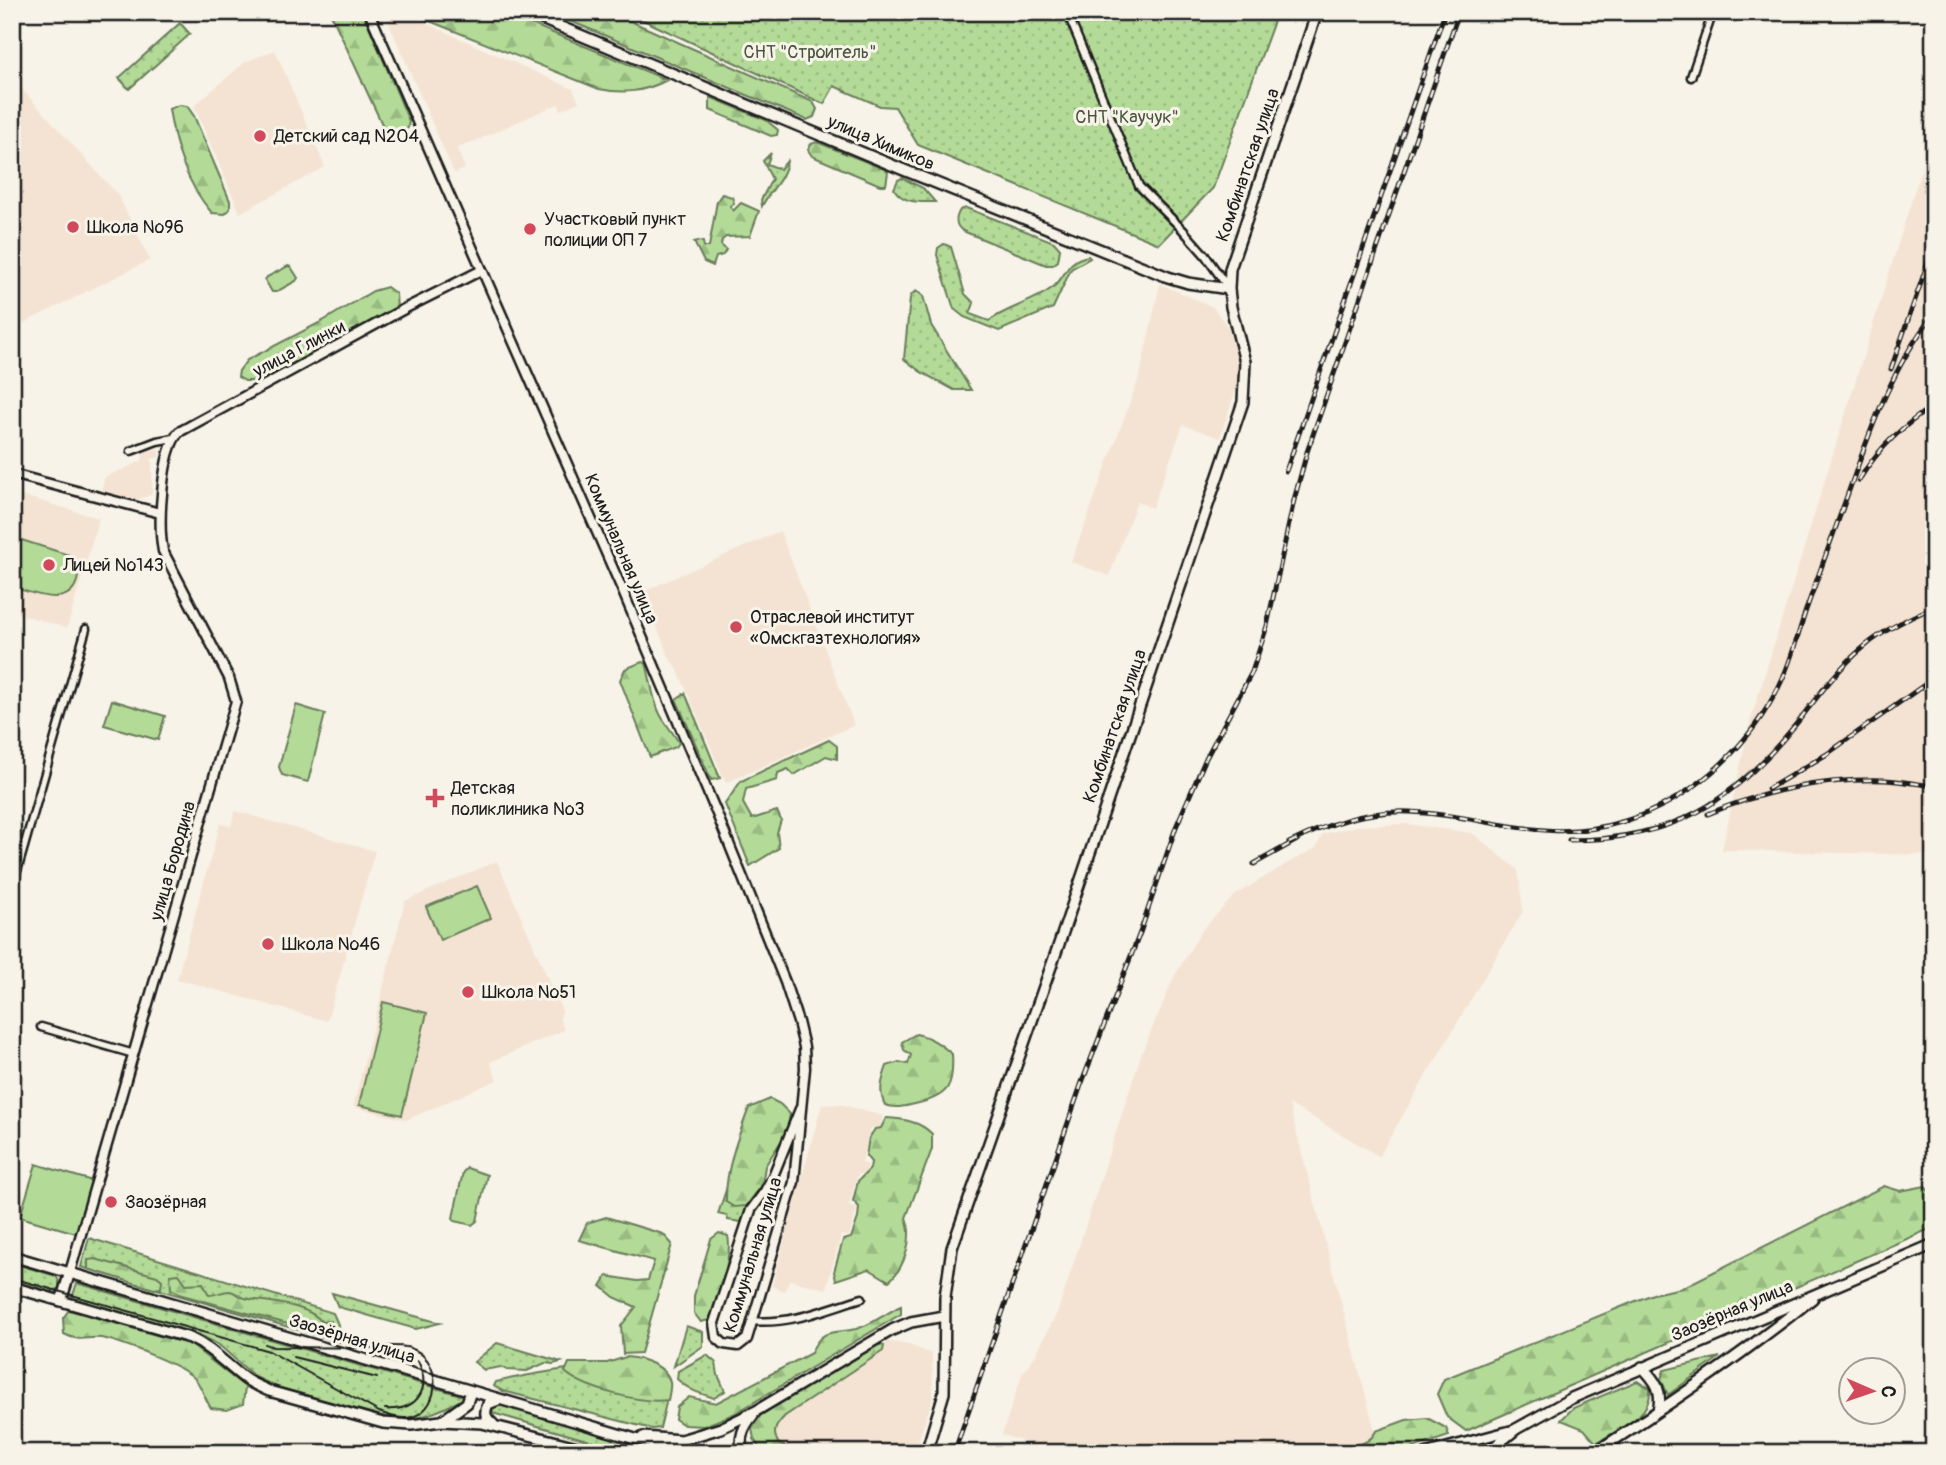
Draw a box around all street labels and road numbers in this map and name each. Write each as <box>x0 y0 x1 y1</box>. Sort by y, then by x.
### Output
street label: Комбинатская улица <box>1211 85 1285 245</box>
street label: улица Химиков <box>823 110 938 176</box>
street label: улица Глинки <box>248 315 349 383</box>
street label: Коммунальная улица <box>579 470 663 628</box>
street label: Комбинатская улица <box>1078 646 1152 806</box>
street label: улица Бородина <box>145 798 201 924</box>
street label: Коммунальная улица <box>718 1175 788 1335</box>
street label: Заозёрная улица <box>1668 1275 1796 1347</box>
street label: Заозёрная улица <box>286 1309 418 1369</box>

